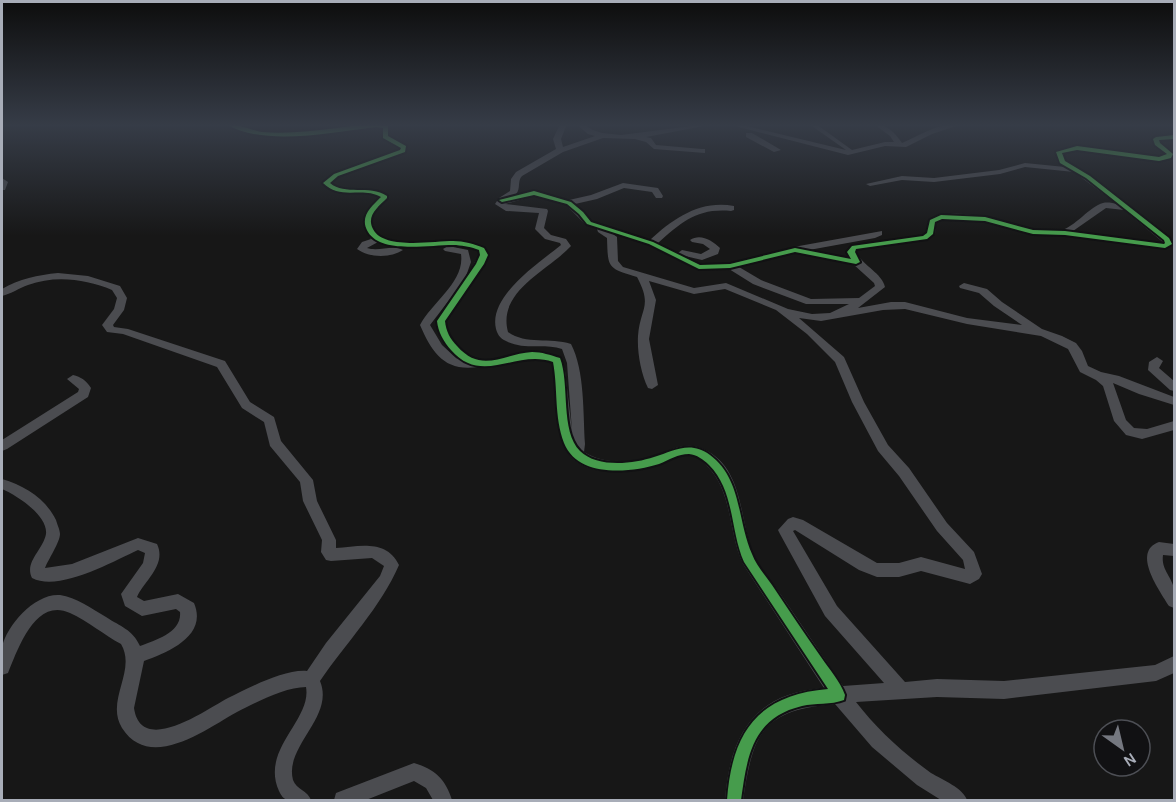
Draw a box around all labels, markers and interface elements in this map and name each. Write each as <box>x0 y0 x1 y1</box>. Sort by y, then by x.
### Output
north arrow <box>1092 718 1152 778</box>
text: N <box>1120 749 1140 771</box>

